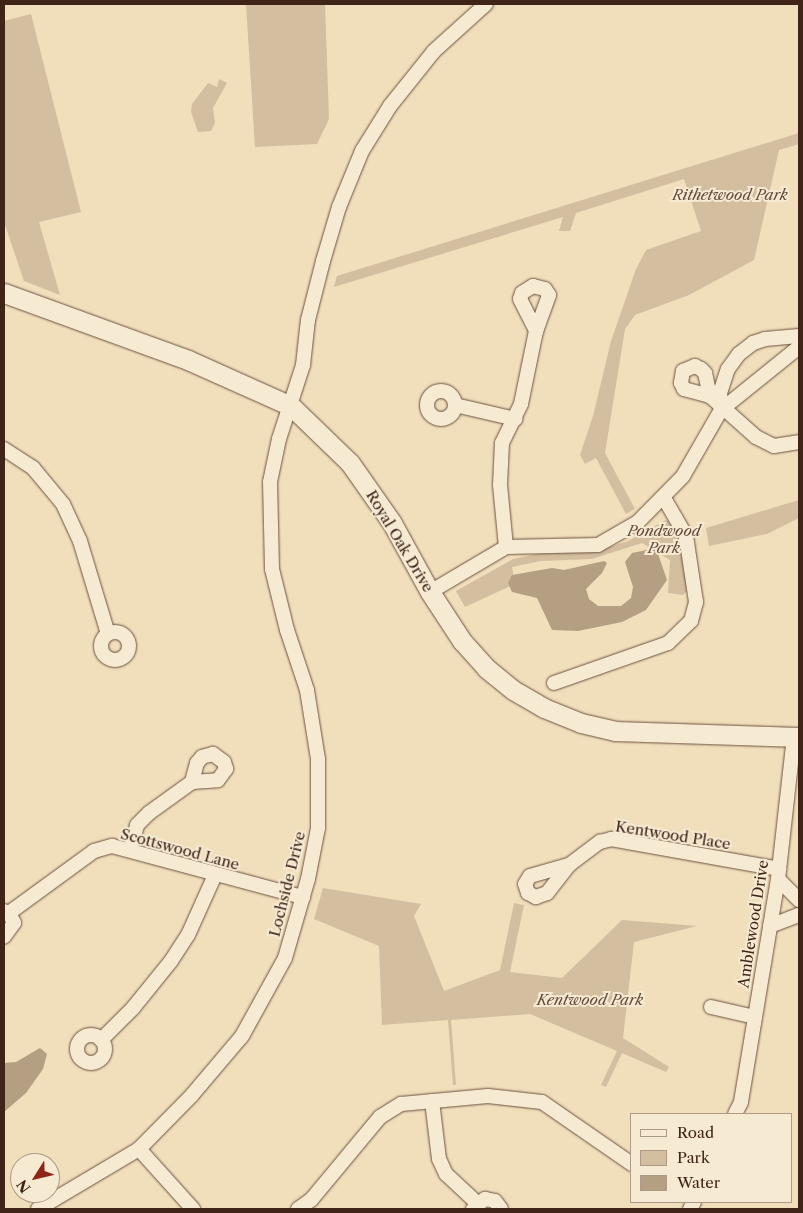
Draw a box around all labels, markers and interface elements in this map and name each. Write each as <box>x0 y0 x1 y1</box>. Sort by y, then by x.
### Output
park label: Rithetwood Park <box>672 186 788 204</box>
street label: Royal Oak Drive <box>362 487 438 595</box>
park label: Pondwood Park <box>627 521 701 556</box>
street label: Kentwood Place <box>614 817 732 853</box>
street label: Scottswood Lane <box>119 824 241 874</box>
street label: Lochside Drive <box>265 829 309 939</box>
street label: Amblewood Drive <box>734 859 772 989</box>
park label: Kentwood Park <box>537 991 643 1009</box>
legend <box>630 1113 793 1203</box>
text: Road <box>677 1123 714 1142</box>
text: Park <box>677 1148 710 1167</box>
north arrow <box>10 1153 60 1203</box>
text: Water <box>677 1173 720 1192</box>
text: N <box>13 1176 35 1196</box>

